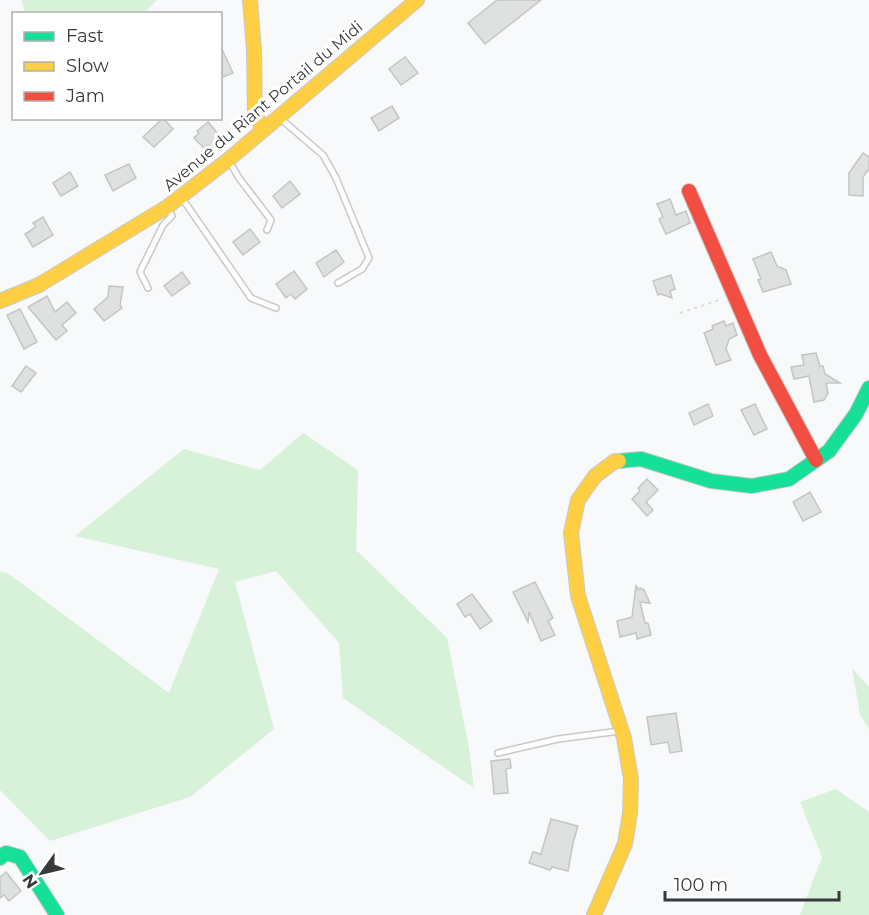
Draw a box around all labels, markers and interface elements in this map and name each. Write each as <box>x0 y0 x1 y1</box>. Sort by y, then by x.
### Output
legend <box>12 12 222 120</box>
street label: Avenue du Riant Portail du Midi <box>160 17 366 195</box>
text: Fast <box>66 25 104 47</box>
text: Slow <box>66 55 109 77</box>
text: Jam <box>65 85 105 107</box>
north arrow <box>12 843 72 903</box>
scale bar <box>665 864 839 902</box>
text: N <box>18 870 41 892</box>
text: 100 m <box>674 874 728 896</box>

